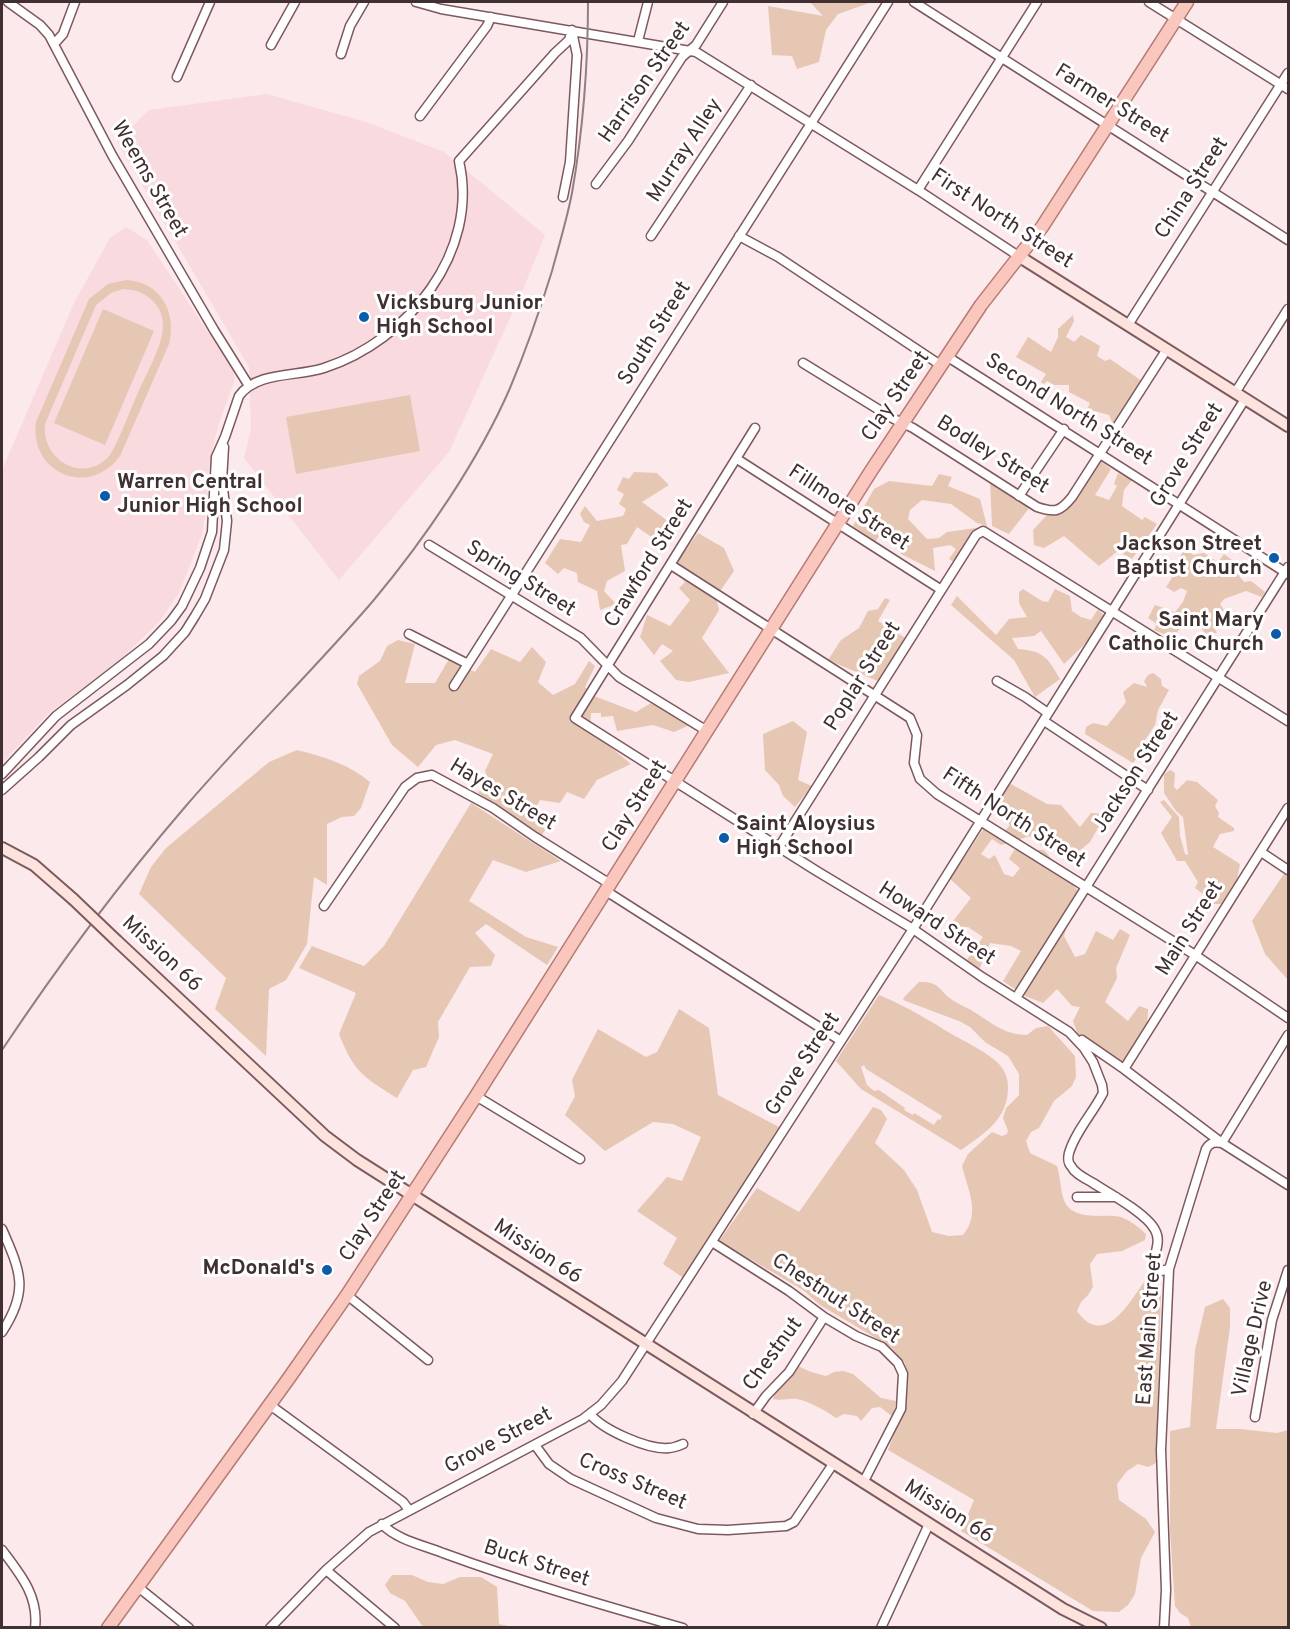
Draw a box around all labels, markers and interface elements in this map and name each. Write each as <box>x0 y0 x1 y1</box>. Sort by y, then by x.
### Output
street label: Harrison Street <box>595 17 697 149</box>
street label: Farmer Street <box>1049 60 1173 150</box>
street label: Murray Alley <box>643 94 729 208</box>
street label: Weems Street <box>104 117 192 243</box>
street label: China Street <box>1151 133 1235 245</box>
street label: First North Street <box>925 165 1077 275</box>
street label: South Street <box>614 277 698 391</box>
place label: Vicksburg Junior High School <box>376 292 542 342</box>
marker: Vicksburg Junior High School <box>357 310 371 324</box>
street label: Clay Street <box>857 347 937 447</box>
street label: Second North Street <box>980 349 1156 473</box>
street label: Grove Street <box>1146 399 1230 513</box>
street label: Bodley Street <box>931 411 1053 501</box>
street label: Fillmore Street <box>783 460 913 558</box>
place label: Warren Central Junior High School <box>117 471 303 521</box>
marker: Warren Central Junior High School <box>98 489 112 503</box>
street label: Crawford Street <box>600 495 700 633</box>
place label: Jackson Street Baptist Church <box>1116 533 1262 583</box>
street label: Spring Street <box>461 536 579 624</box>
marker: Jackson Street Baptist Church <box>1267 551 1281 565</box>
place label: Saint Mary Catholic Church <box>1108 609 1264 659</box>
street label: Poplar Street <box>820 618 908 736</box>
marker: Saint Mary Catholic Church <box>1269 627 1283 641</box>
street label: Jackson Street <box>1088 707 1186 839</box>
street label: Hayes Street <box>444 754 560 838</box>
street label: Clay Street <box>598 756 674 858</box>
street label: Fifth North Street <box>937 763 1089 875</box>
place label: Saint Aloysius High School <box>736 813 876 863</box>
marker: Saint Aloysius High School <box>717 831 731 845</box>
street label: Main Street <box>1152 877 1230 981</box>
street label: Howard Street <box>873 878 999 972</box>
street label: Mission 66 <box>116 911 206 999</box>
street label: Grove Street <box>761 1008 847 1122</box>
street label: Clay Street <box>335 1167 413 1267</box>
street label: Mission 66 <box>488 1215 586 1291</box>
street label: Chestnut Street <box>766 1249 904 1351</box>
street label: East Main Street <box>1133 1252 1169 1406</box>
place label: McDonald's <box>202 1257 315 1283</box>
marker: McDonald's <box>320 1263 334 1277</box>
street label: Village Drive <box>1228 1278 1280 1400</box>
street label: Chestnut <box>739 1313 809 1397</box>
street label: Grove Street <box>441 1403 557 1481</box>
street label: Cross Street <box>574 1449 690 1517</box>
street label: Mission 66 <box>899 1476 997 1550</box>
street label: Buck Street <box>480 1536 592 1594</box>

